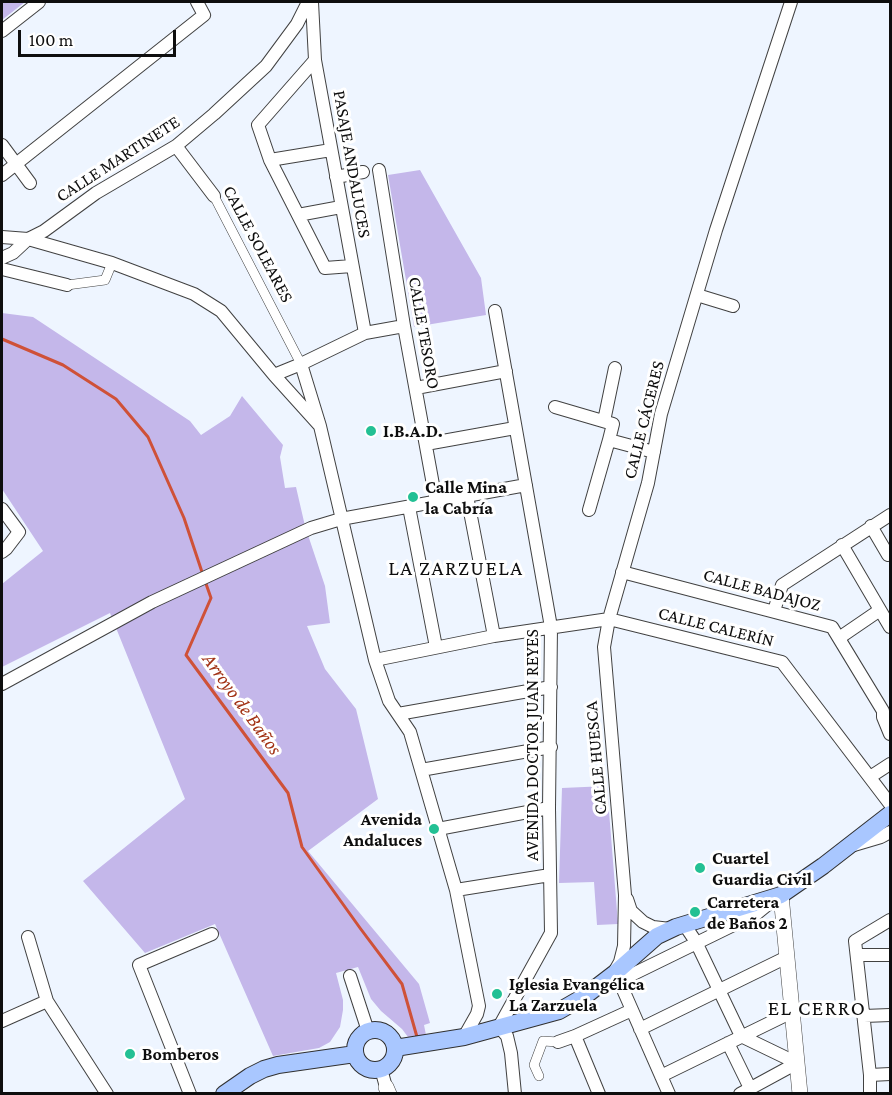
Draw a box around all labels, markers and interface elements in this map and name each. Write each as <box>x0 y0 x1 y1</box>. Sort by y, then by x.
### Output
scale bar <box>21 18 178 56</box>
text: 100 m <box>29 30 73 50</box>
street label: PASAJE ANDALUCES <box>328 89 376 239</box>
street label: CALLE MARTINETE <box>52 111 184 207</box>
street label: CALLE SOLEARES <box>218 182 298 306</box>
street label: CALLE TESORO <box>403 275 445 391</box>
street label: CALLE CÁCERES <box>619 359 669 481</box>
place label: I.B.A.D. <box>383 420 443 442</box>
marker: I.B.A.D. <box>364 424 378 438</box>
place label: Calle Mina la Cabría <box>425 476 507 518</box>
marker: Calle Mina la Cabría <box>406 490 420 504</box>
district label: LA ZARZUELA <box>388 556 524 582</box>
street label: CALLE BADAJOZ <box>701 564 823 616</box>
street label: CALLE CALERÍN <box>656 602 776 652</box>
street label: AVENIDA DOCTOR JUAN REYES <box>521 629 543 861</box>
water label: Arroyo de Baños <box>197 648 287 760</box>
street label: CALLE HUESCA <box>580 700 612 816</box>
place label: Avenida Andaluces <box>343 808 422 850</box>
marker: Avenida Andaluces <box>427 822 441 836</box>
place label: Cuartel Guardia Civil <box>712 847 812 890</box>
marker: Cuartel Guardia Civil <box>693 861 707 875</box>
place label: Carretera de Baños 2 <box>707 891 788 934</box>
marker: Carretera de Baños 2 <box>688 905 702 919</box>
place label: Iglesia Evangélica La Zarzuela <box>509 973 645 1016</box>
marker: Iglesia Evangélica La Zarzuela <box>490 987 504 1001</box>
district label: EL CERRO <box>768 996 866 1022</box>
place label: Bomberos <box>142 1043 219 1065</box>
marker: Bomberos <box>123 1047 137 1061</box>

